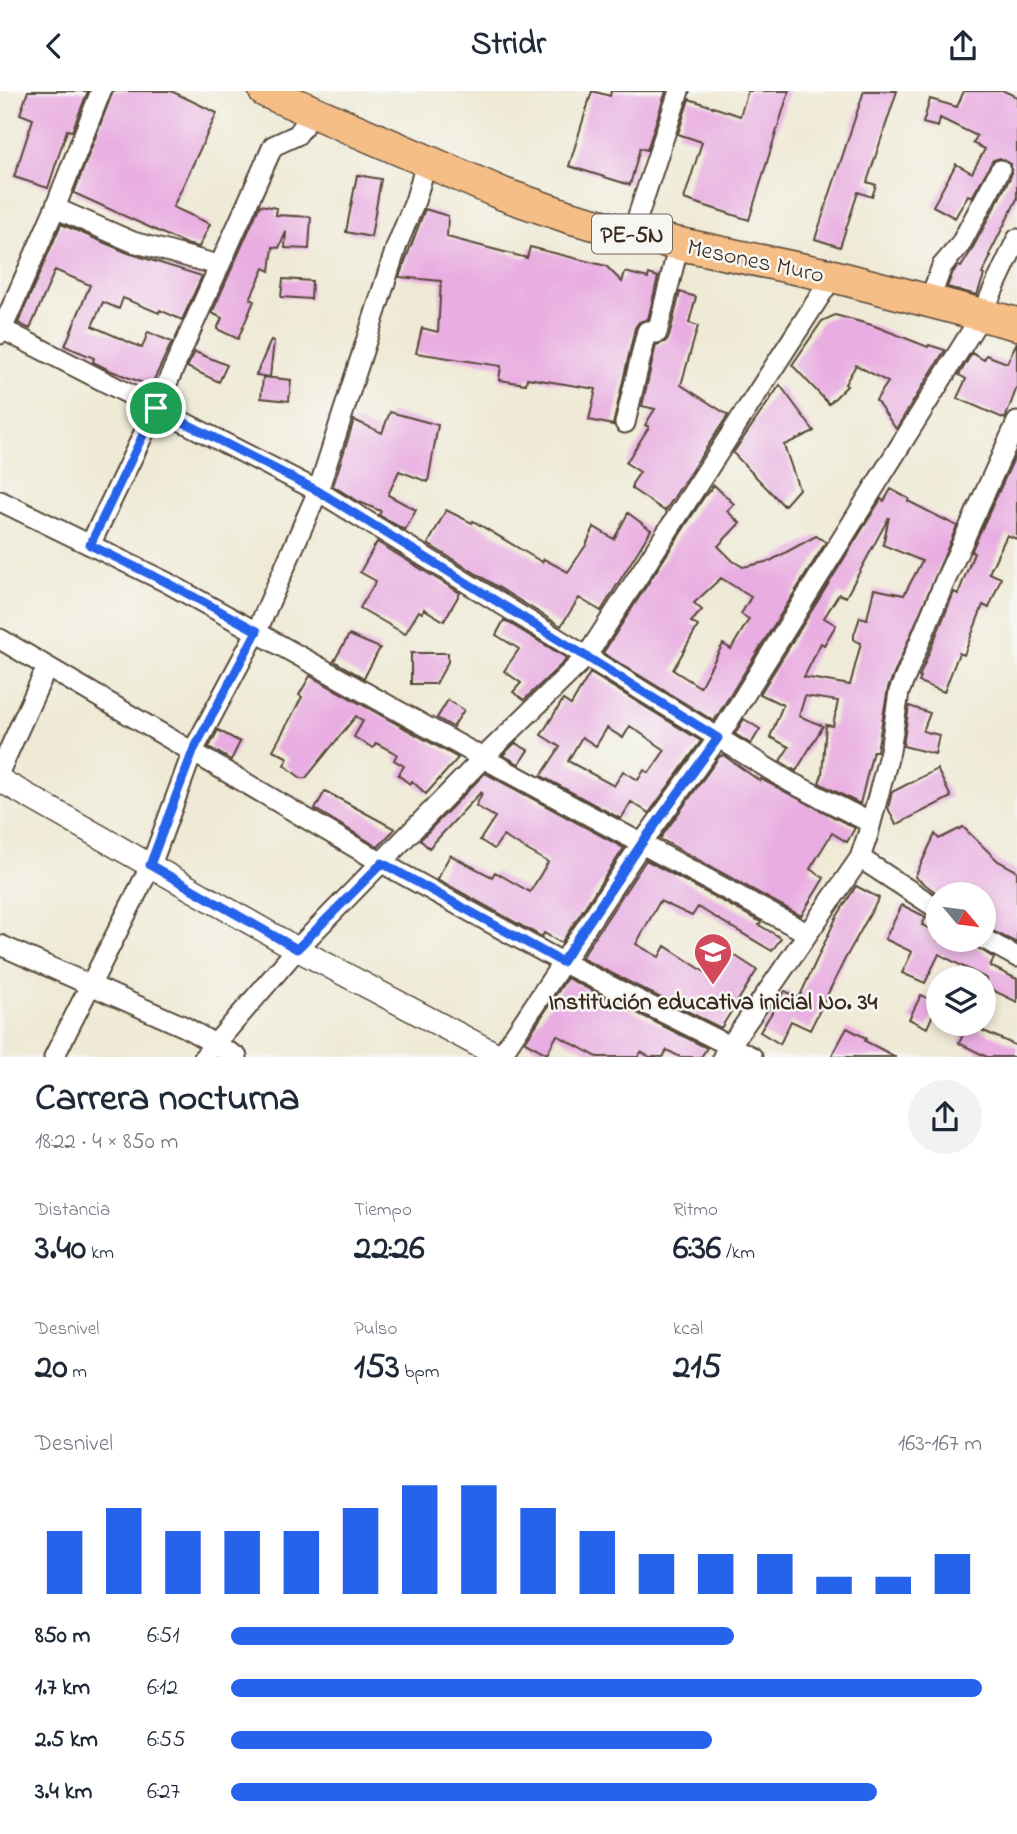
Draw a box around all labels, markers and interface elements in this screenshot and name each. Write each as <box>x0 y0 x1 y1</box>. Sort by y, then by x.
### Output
text: Stridr <box>471 22 546 69</box>
icon: back <box>35 27 73 65</box>
icon: share <box>944 27 982 65</box>
road number: PE-5N <box>592 215 672 253</box>
street label: Mesones Muro <box>684 231 827 294</box>
pin <box>126 378 186 438</box>
icon: arrive <box>137 389 175 427</box>
north arrow <box>926 882 996 952</box>
map controls <box>926 882 996 1036</box>
school or university icon: Institución educativa inicial No. 34 <box>692 931 734 986</box>
button: layers <box>926 966 996 1036</box>
place label: Institución educativa inicial No. 34 <box>548 986 878 1021</box>
text: Carrera nocturna <box>35 1072 300 1128</box>
button: share <box>908 1080 982 1154</box>
text: 18:22 · 4 × 850 m <box>35 1126 178 1159</box>
text: Distancia <box>35 1197 110 1224</box>
text: Tiempo <box>354 1197 412 1224</box>
text: Ritmo <box>673 1197 718 1224</box>
text: 3.40 <box>35 1224 86 1275</box>
text: 22:26 <box>354 1224 425 1275</box>
text: 6:36 <box>673 1224 721 1275</box>
text: km <box>86 1240 114 1267</box>
text: /km <box>721 1240 755 1267</box>
text: Desnivel <box>35 1316 100 1343</box>
text: Pulso <box>354 1316 397 1343</box>
text: kcal <box>673 1316 703 1343</box>
text: 20 <box>35 1343 68 1394</box>
text: 153 <box>354 1343 400 1394</box>
text: 215 <box>673 1343 722 1394</box>
text: m <box>68 1359 87 1386</box>
text: bpm <box>400 1359 439 1386</box>
text: Desnivel <box>35 1428 113 1461</box>
text: 163–167 m <box>898 1428 982 1461</box>
text: 850 m <box>35 1620 90 1653</box>
text: 6:51 <box>147 1620 180 1653</box>
text: 1.7 km <box>35 1672 90 1705</box>
text: 6:12 <box>147 1672 178 1705</box>
text: 2.5 km <box>35 1724 98 1757</box>
text: 6:55 <box>147 1724 185 1757</box>
text: 3.4 km <box>35 1776 92 1809</box>
text: 6:27 <box>147 1776 180 1809</box>

